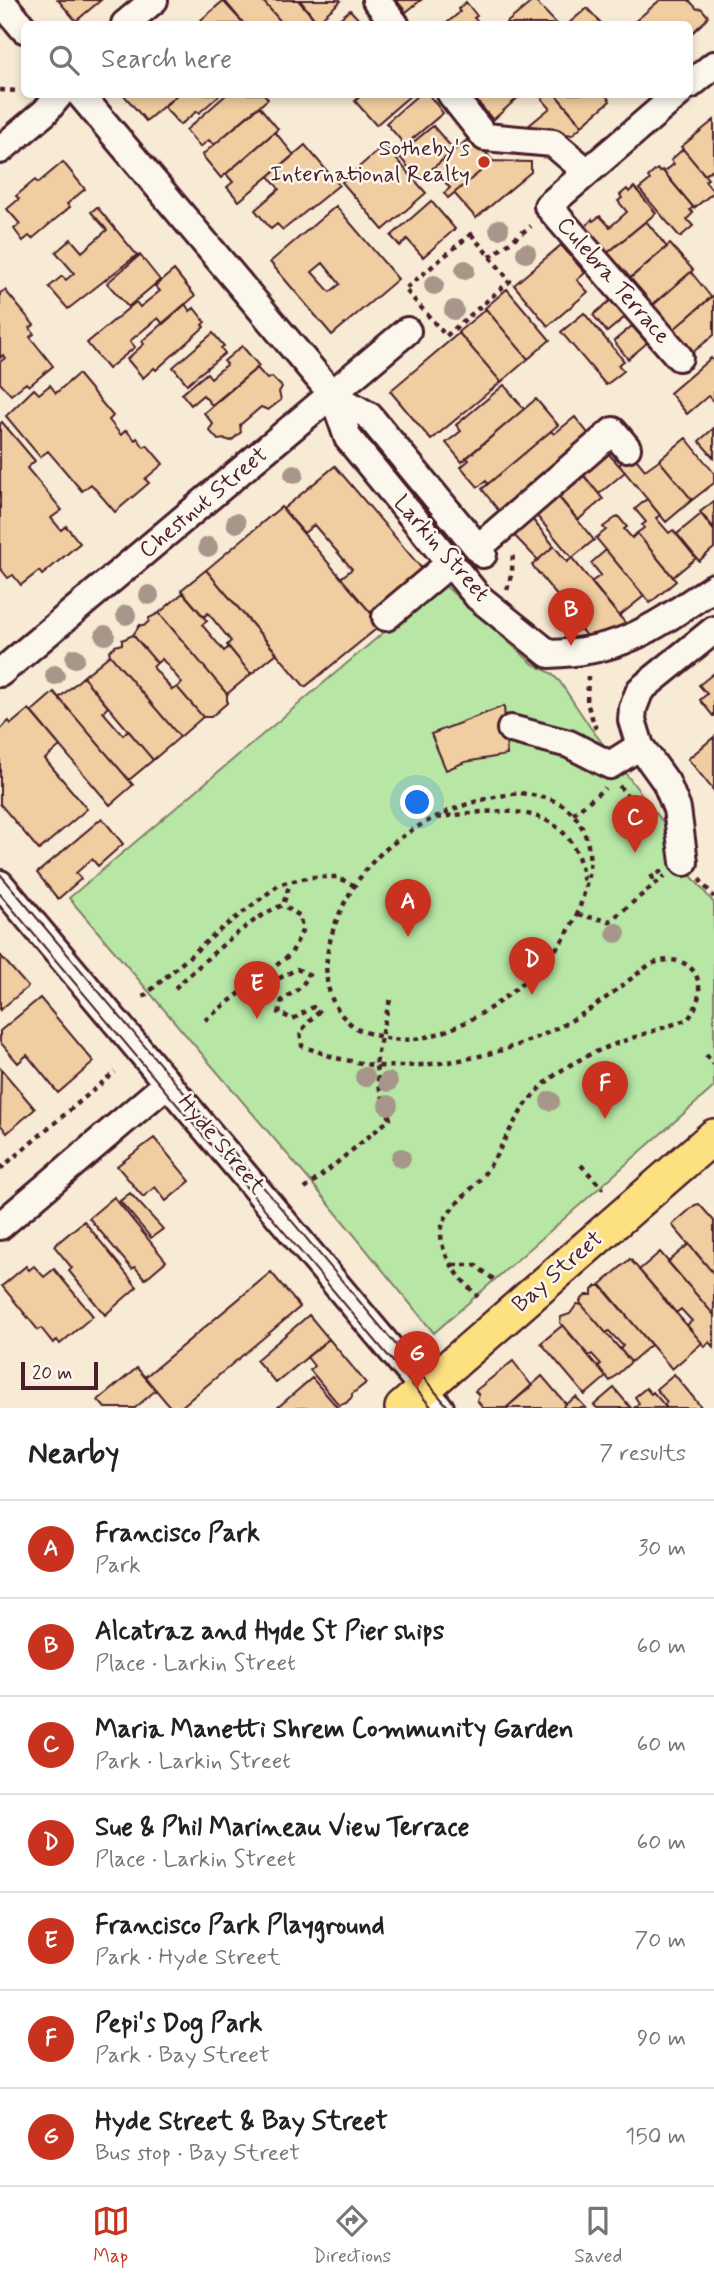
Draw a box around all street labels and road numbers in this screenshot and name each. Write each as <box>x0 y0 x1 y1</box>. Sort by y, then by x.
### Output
street label: Culebra Terrace <box>549 211 677 351</box>
street label: Chestnut Street <box>133 440 275 566</box>
street label: Larkin Street <box>386 489 496 609</box>
street label: Hyde Street <box>170 1089 272 1202</box>
street label: Bay Street <box>506 1224 610 1320</box>

